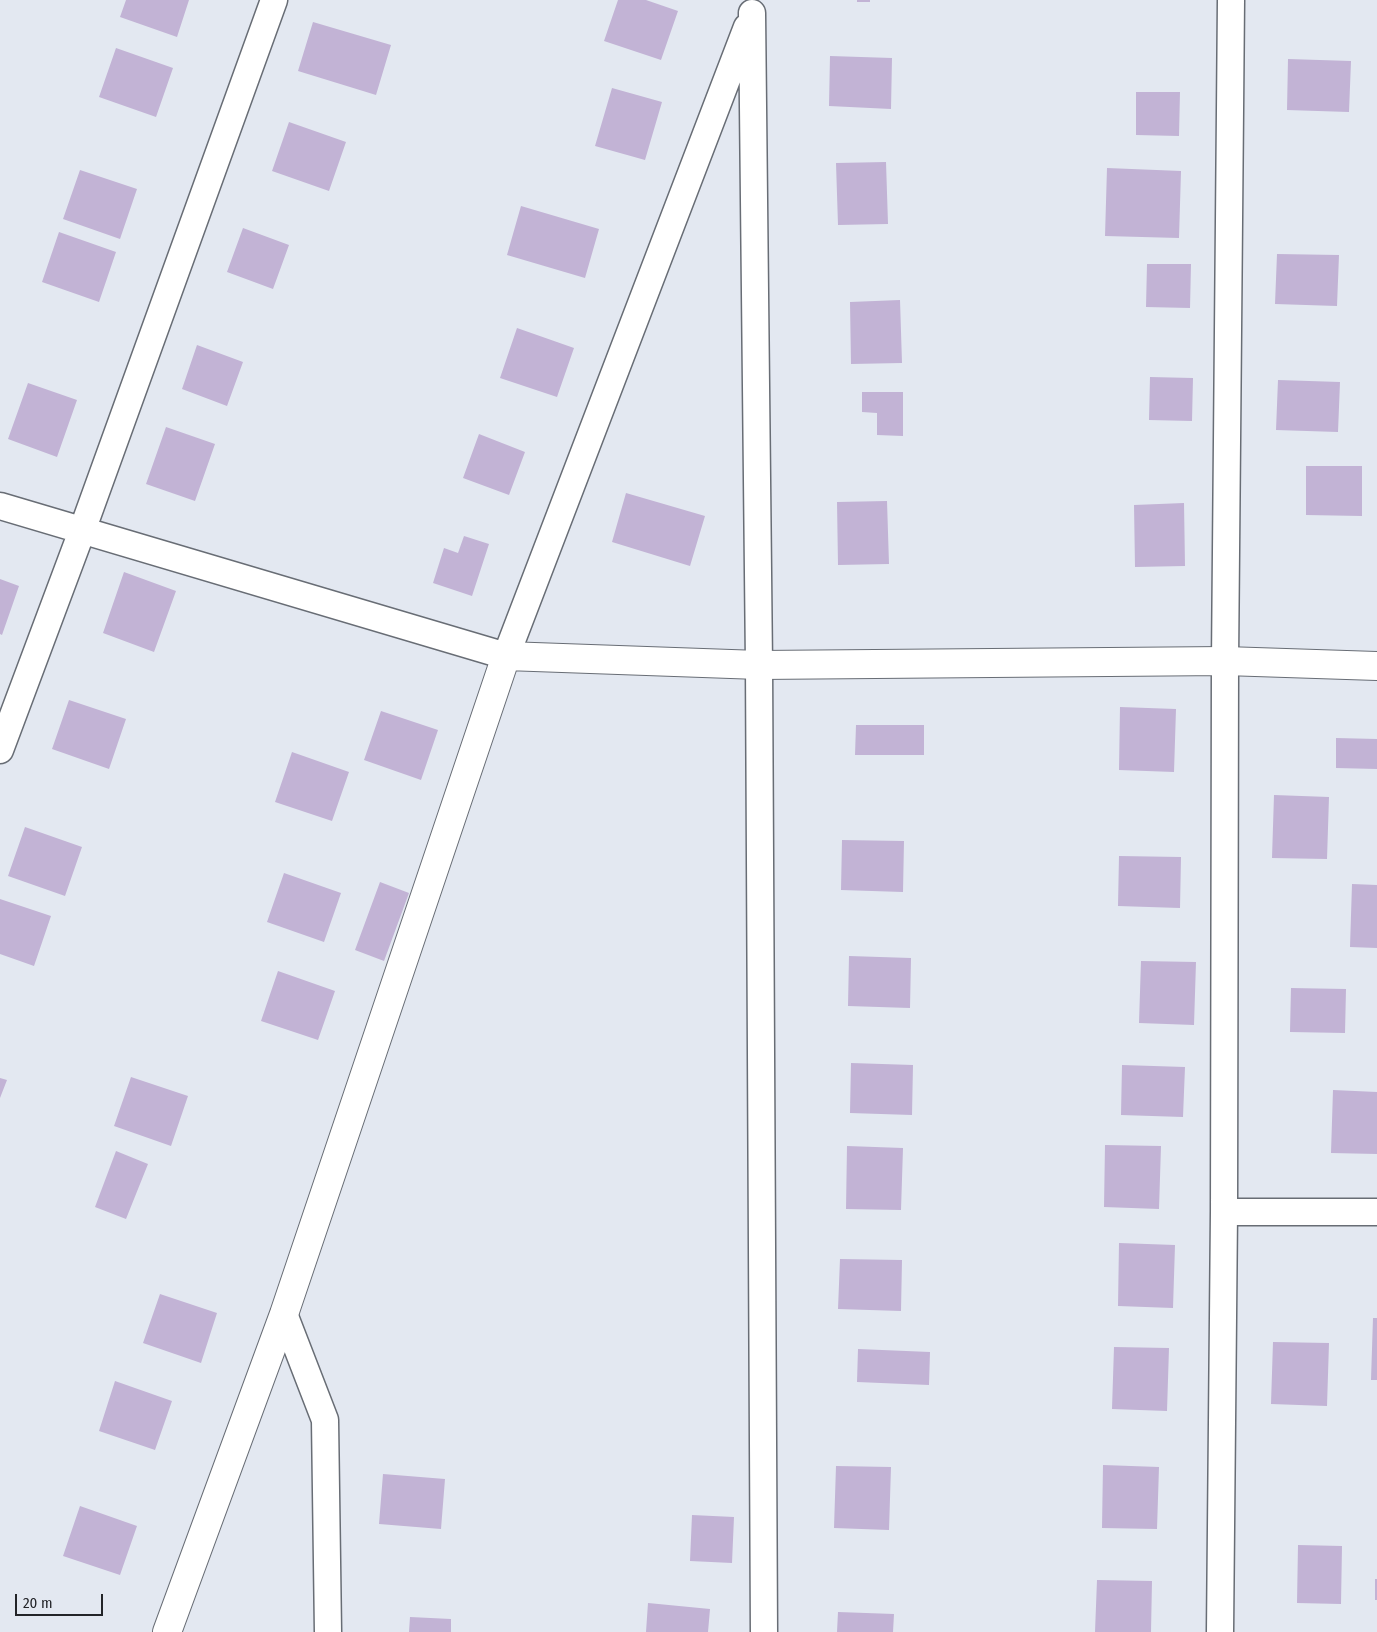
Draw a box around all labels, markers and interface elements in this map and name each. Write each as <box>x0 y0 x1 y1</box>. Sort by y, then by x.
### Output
scale bar <box>18 1584 105 1616</box>
text: 20 m <box>23 1594 53 1612</box>

